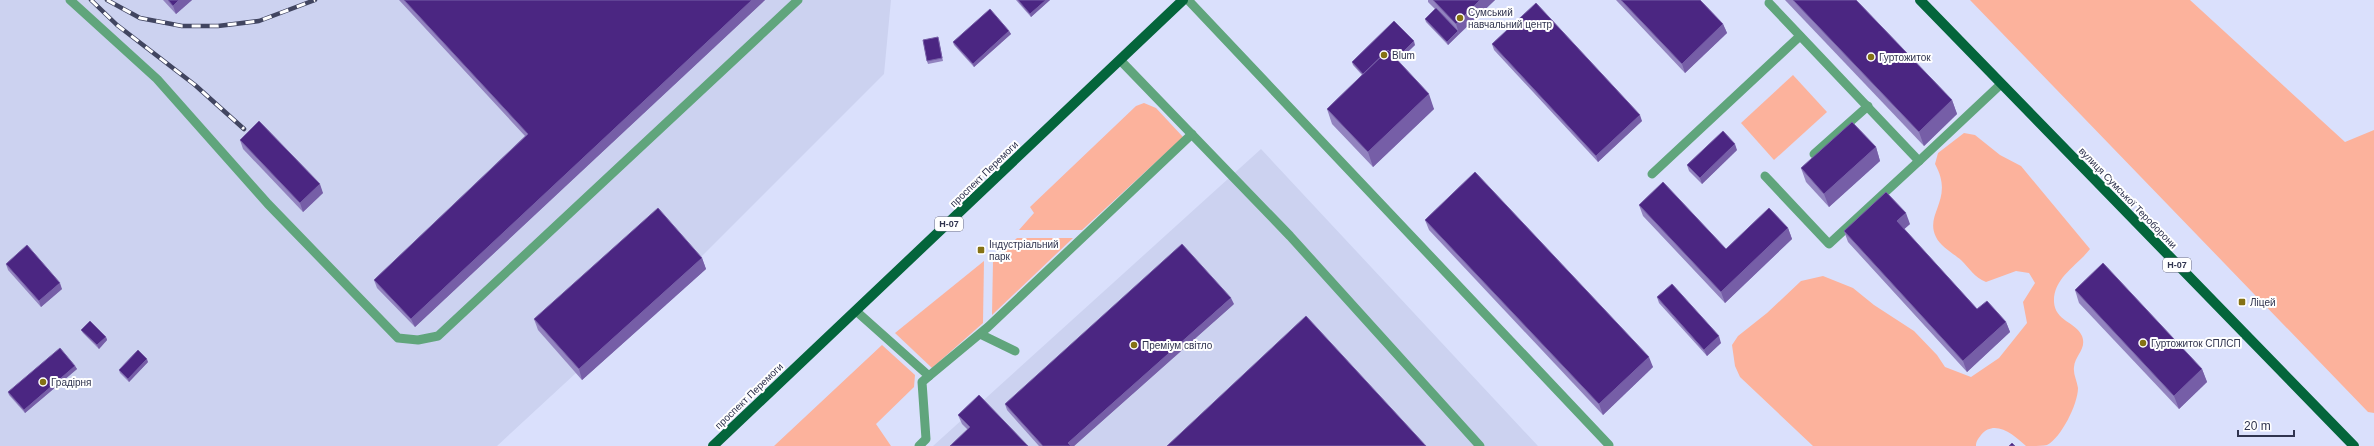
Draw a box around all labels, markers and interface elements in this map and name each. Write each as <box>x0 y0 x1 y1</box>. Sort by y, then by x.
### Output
place label: Сумський навчальний центр <box>1468 7 1553 30</box>
marker: Сумський навчальний центр <box>1455 13 1465 23</box>
marker: Blum <box>1379 50 1389 60</box>
place label: Blum <box>1392 50 1415 61</box>
marker: Гуртожиток <box>1866 52 1876 62</box>
place label: Гуртожиток <box>1879 52 1931 63</box>
street label: проспект Перемоги <box>948 139 1020 209</box>
street label: вулиця Сумської Тероборони <box>2077 145 2179 251</box>
road number: Н-07 <box>935 217 963 231</box>
place label: Індустріальний парк <box>989 239 1059 262</box>
marker: Індустріальний парк <box>976 245 986 255</box>
road number: Н-07 <box>2163 258 2191 272</box>
marker: Ліцей <box>2237 297 2247 307</box>
place label: Ліцей <box>2250 297 2276 308</box>
marker: Гуртожиток СПЛСП <box>2138 338 2148 348</box>
place label: Гуртожиток СПЛСП <box>2151 338 2241 349</box>
marker: Преміум світло <box>1129 340 1139 350</box>
place label: Преміум світло <box>1142 340 1213 351</box>
street label: проспект Перемоги <box>713 361 785 431</box>
marker: Градірня <box>38 377 48 387</box>
place label: Градірня <box>51 377 92 388</box>
scale bar <box>2238 412 2294 438</box>
text: 20 m <box>2244 419 2271 433</box>

